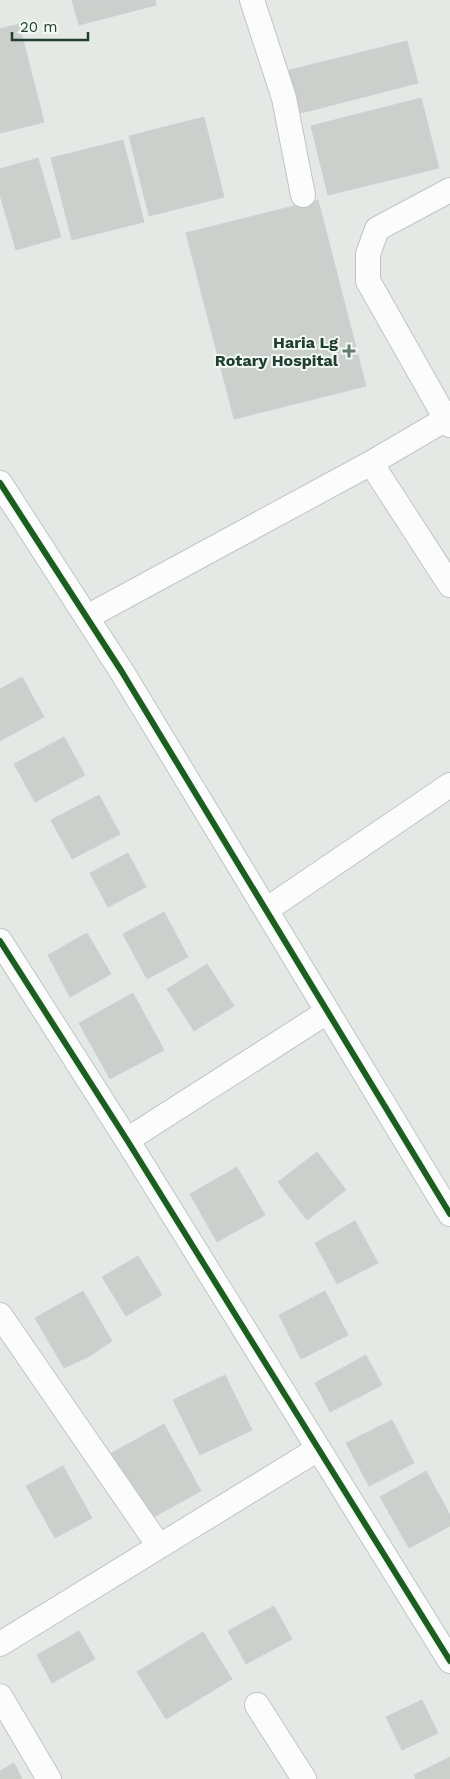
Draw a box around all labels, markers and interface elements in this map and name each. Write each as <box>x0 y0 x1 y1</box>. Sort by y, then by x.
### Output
scale bar <box>12 10 89 42</box>
text: 20 m <box>20 18 58 36</box>
place label: Haria Lg Rotary Hospital <box>215 333 339 370</box>
marker: Haria Lg Rotary Hospital <box>342 344 356 358</box>

